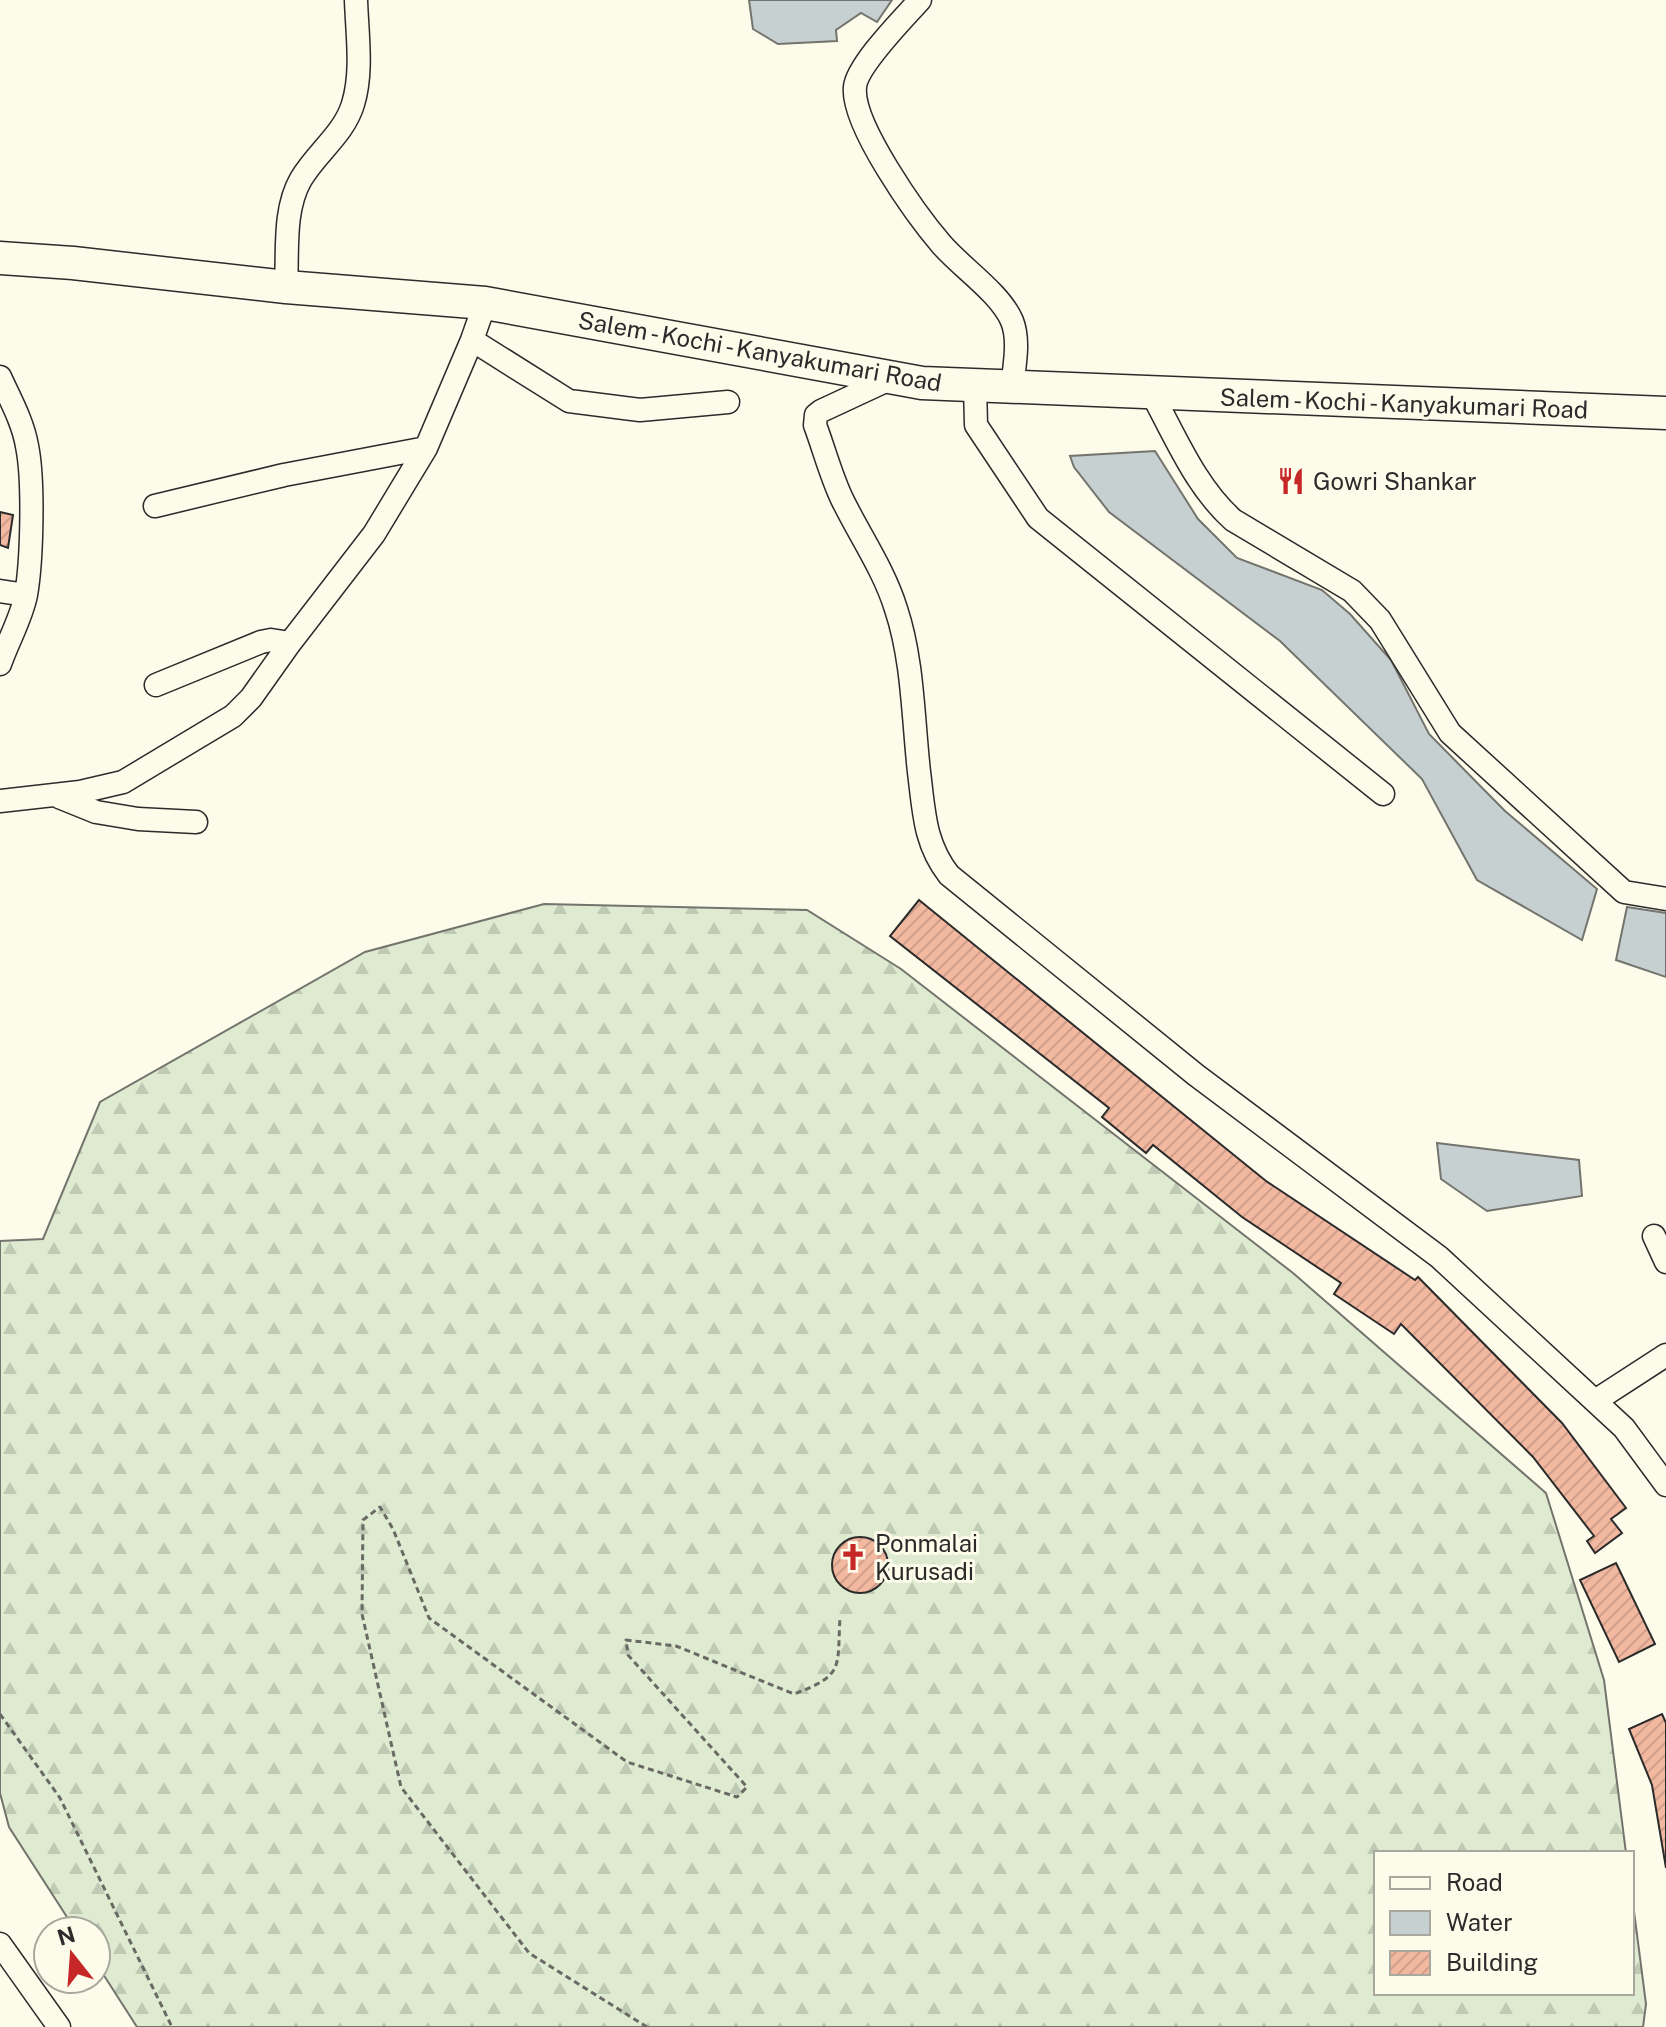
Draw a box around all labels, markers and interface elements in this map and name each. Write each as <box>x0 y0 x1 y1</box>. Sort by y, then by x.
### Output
street label: Salem - Kochi - Kanyakumari Road <box>576 305 944 397</box>
street label: Salem - Kochi - Kanyakumari Road <box>1219 383 1589 423</box>
restaurant icon: Gowri Shankar <box>1276 466 1306 496</box>
place label: Gowri Shankar <box>1313 467 1477 495</box>
place label: Ponmalai Kurusadi <box>875 1529 978 1585</box>
church icon: Ponmalai Kurusadi <box>838 1542 868 1572</box>
legend <box>1374 1851 1634 1995</box>
text: Road <box>1446 1868 1503 1896</box>
text: Water <box>1446 1908 1513 1936</box>
north arrow <box>32 1915 112 1995</box>
text: N <box>54 1921 78 1951</box>
text: Building <box>1446 1948 1538 1976</box>

